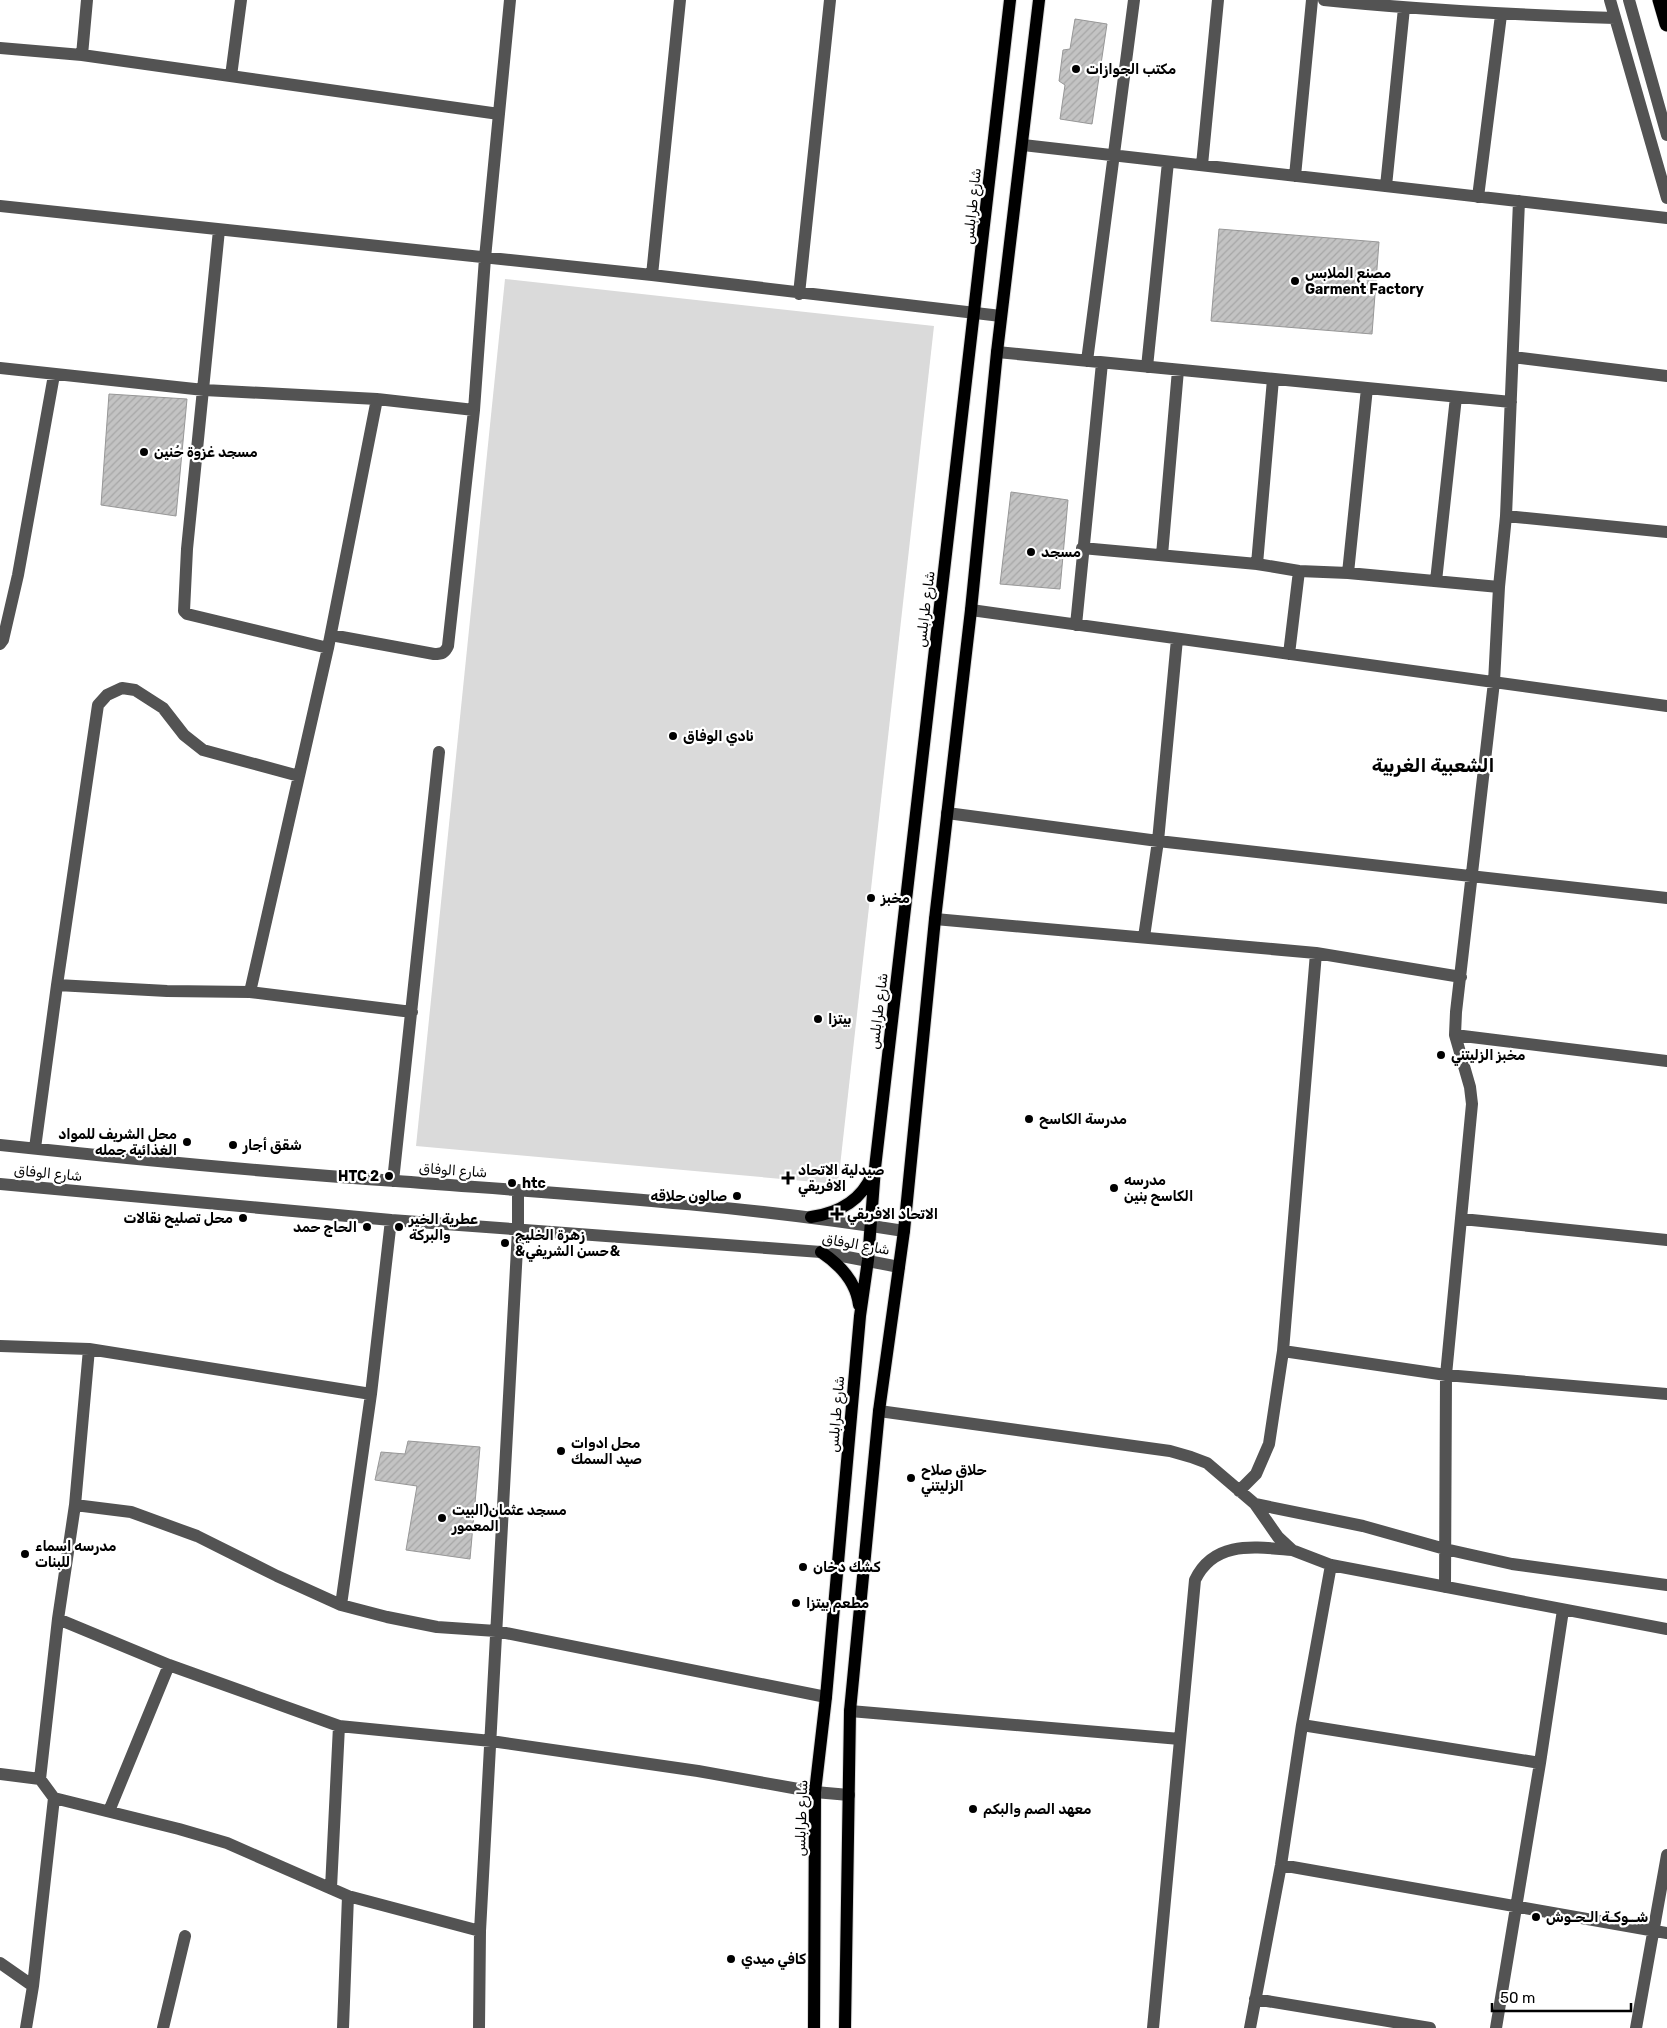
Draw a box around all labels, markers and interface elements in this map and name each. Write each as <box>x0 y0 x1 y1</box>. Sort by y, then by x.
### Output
place label: مكتب الجوازات <box>1086 61 1176 78</box>
marker: مكتب الجوازات <box>1070 63 1082 75</box>
street label: شارع طرابلس <box>960 167 987 245</box>
place label: مصنع الملابس Garment Factory <box>1305 265 1425 298</box>
marker: مصنع الملابس Garment Factory <box>1289 275 1301 287</box>
place label: مسجد غزوة حُنين <box>154 444 258 461</box>
marker: مسجد غزوة حُنين <box>138 446 150 458</box>
place label: مسجد <box>1041 544 1081 561</box>
marker: مسجد <box>1025 546 1037 558</box>
street label: شارع طرابلس <box>912 570 941 648</box>
place label: نادي الوفاق <box>683 728 754 746</box>
marker: نادي الوفاق <box>667 730 679 742</box>
district label: الشعبية الغربية <box>1372 754 1494 777</box>
place label: مخبز <box>880 890 910 907</box>
marker: مخبز <box>865 892 877 904</box>
street label: شارع طرابلس <box>865 972 894 1050</box>
place label: بيتزا <box>828 1011 851 1028</box>
marker: بيتزا <box>812 1013 824 1025</box>
place label: مخبز الزليتني <box>1451 1047 1526 1066</box>
marker: مخبز الزليتني <box>1435 1049 1447 1061</box>
place label: مدرسة الكاسح <box>1039 1111 1127 1129</box>
marker: مدرسة الكاسح <box>1023 1113 1035 1125</box>
place label: محل الشريف للمواد الغذائية جمله <box>58 1126 177 1159</box>
marker: محل الشريف للمواد الغذائية جمله <box>181 1136 193 1148</box>
place label: شقق أجار <box>242 1137 302 1154</box>
marker: شقق أجار <box>227 1139 239 1151</box>
street label: شارع الوفاق <box>418 1160 488 1183</box>
street label: شارع الوفاق <box>13 1162 83 1187</box>
place label: صيدلية الاتحاد الافريقي <box>798 1162 884 1197</box>
place label: HTC 2 <box>338 1168 379 1185</box>
marker: HTC 2 <box>383 1170 395 1182</box>
marker: صيدلية الاتحاد الافريقي <box>782 1172 794 1184</box>
place label: مدرسه الكاسح بنين <box>1124 1172 1193 1206</box>
place label: htc <box>522 1175 546 1192</box>
marker: htc <box>506 1177 518 1189</box>
marker: مدرسه الكاسح بنين <box>1108 1182 1120 1194</box>
place label: صالون حلاقه <box>651 1188 727 1205</box>
marker: صالون حلاقه <box>731 1190 743 1202</box>
place label: الاتحاد الافريقي <box>847 1206 938 1225</box>
marker: الاتحاد الافريقي <box>831 1208 843 1220</box>
place label: محل تصليح نقالات <box>123 1210 233 1228</box>
place label: عطرية الخير والبركة <box>408 1211 478 1244</box>
marker: محل تصليح نقالات <box>237 1212 249 1224</box>
place label: الحاج حمد <box>293 1219 357 1237</box>
marker: الحاج حمد <box>361 1221 373 1233</box>
marker: عطرية الخير والبركة <box>393 1221 405 1233</box>
place label: زهرة الخليج &حسن الشريفي& <box>515 1227 621 1262</box>
street label: شارع الوفاق <box>820 1230 891 1261</box>
marker: زهرة الخليج &حسن الشريفي& <box>499 1237 511 1249</box>
street label: شارع طرابلس <box>825 1375 850 1453</box>
place label: محل ادوات صيد السمك <box>571 1435 642 1468</box>
marker: محل ادوات صيد السمك <box>555 1445 567 1457</box>
place label: حلاق صلاح الزليتني <box>921 1462 987 1497</box>
marker: حلاق صلاح الزليتني <box>905 1472 917 1484</box>
place label: مسجد عثمان(البيت المعمور <box>451 1502 567 1535</box>
marker: مسجد عثمان(البيت المعمور <box>436 1512 448 1524</box>
place label: مدرسه اسماء للبنات <box>35 1538 116 1571</box>
marker: مدرسه اسماء للبنات <box>19 1548 31 1560</box>
place label: كشك دخان <box>813 1559 881 1576</box>
marker: كشك دخان <box>797 1561 809 1573</box>
place label: مطعم بيتزا <box>806 1595 869 1612</box>
marker: مطعم بيتزا <box>790 1597 802 1609</box>
street label: شارع طرابلس <box>792 1779 813 1857</box>
place label: معهد الصم والبكم <box>983 1801 1091 1818</box>
marker: معهد الصم والبكم <box>967 1803 979 1815</box>
place label: شــوكـة الـحـوش <box>1546 1909 1649 1926</box>
marker: شــوكـة الـحـوش <box>1530 1911 1542 1923</box>
place label: كافي ميدي <box>741 1951 806 1970</box>
marker: كافي ميدي <box>725 1953 737 1965</box>
scale bar <box>1492 1980 1631 2012</box>
text: 50 m <box>1500 1989 1535 2007</box>

